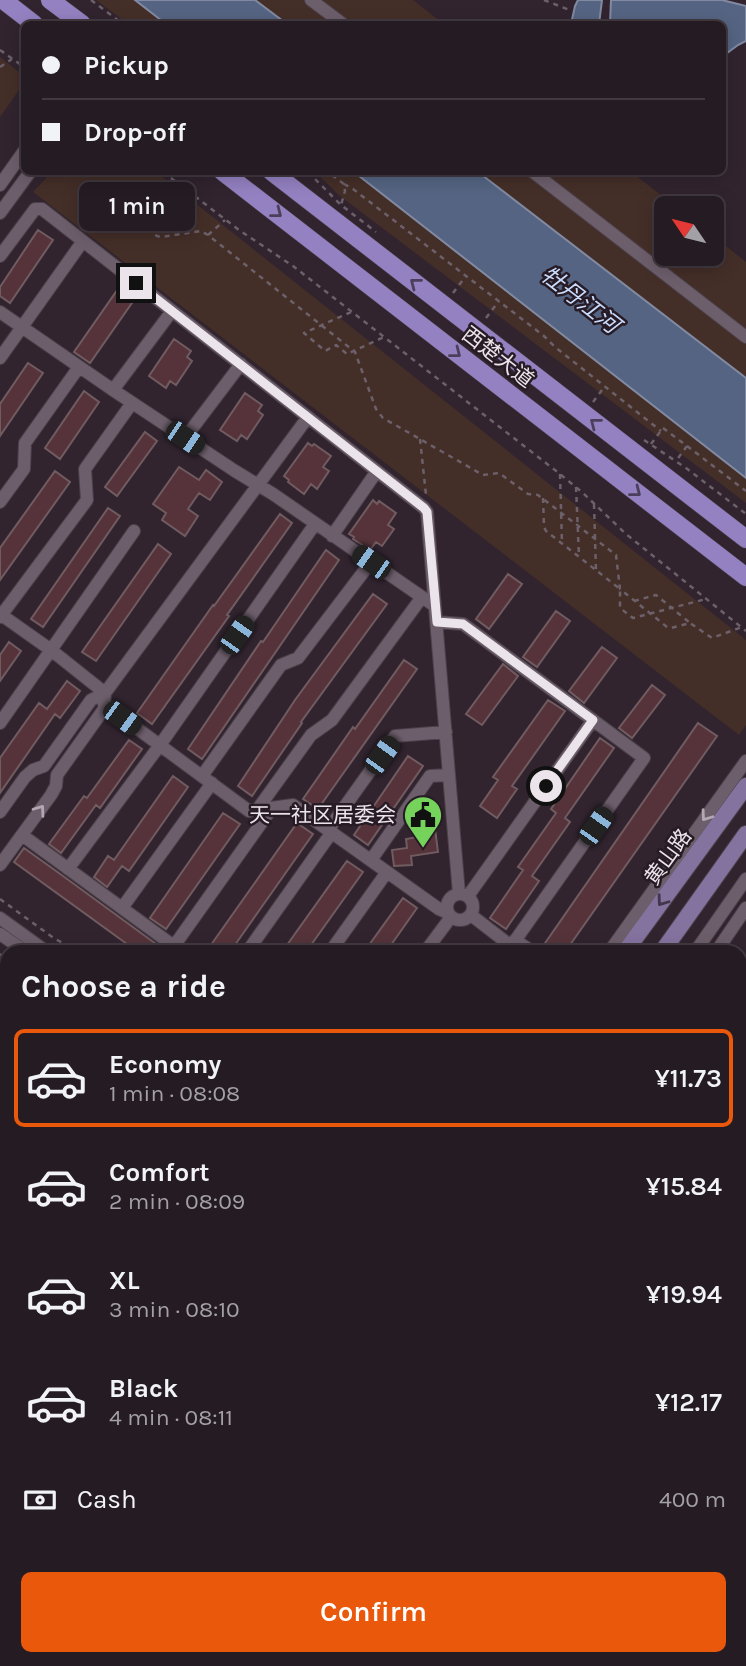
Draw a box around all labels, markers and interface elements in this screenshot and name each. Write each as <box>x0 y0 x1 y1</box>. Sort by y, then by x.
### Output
text: Pickup <box>84 50 169 81</box>
text: Drop-off <box>84 117 186 148</box>
callout: 1 min <box>78 182 194 230</box>
text: 1 min <box>108 193 166 220</box>
north arrow <box>654 196 724 266</box>
map controls <box>654 196 724 266</box>
one-way arrow <box>269 205 281 218</box>
water label: 牡丹江河 <box>535 261 628 341</box>
route end <box>120 267 152 299</box>
one-way arrow <box>411 279 423 292</box>
street label: 西楚大道 <box>458 322 538 392</box>
one-way arrow <box>449 345 461 358</box>
car <box>162 418 209 458</box>
one-way arrow <box>591 418 603 431</box>
one-way arrow <box>628 484 641 497</box>
car <box>348 541 395 583</box>
car <box>217 612 258 658</box>
car <box>99 697 146 739</box>
car <box>362 732 403 778</box>
route start <box>530 770 562 802</box>
public building icon: 天一社区居委会 <box>402 794 444 849</box>
place label: 天一社区居委会 <box>249 803 396 827</box>
car <box>576 803 617 849</box>
one-way arrow <box>32 805 45 817</box>
one-way arrow <box>702 808 714 821</box>
street label: 黄山路 <box>640 824 696 890</box>
one-way arrow <box>658 893 670 906</box>
text: Choose a ride <box>21 968 226 1005</box>
icon: car <box>25 1047 88 1110</box>
text: Economy <box>109 1049 221 1080</box>
text: ¥11.73 <box>655 1063 722 1094</box>
text: 1 min · 08:08 <box>109 1080 240 1107</box>
icon: car <box>25 1155 88 1218</box>
text: Comfort <box>109 1157 210 1188</box>
text: ¥15.84 <box>646 1171 722 1202</box>
text: 2 min · 08:09 <box>109 1188 245 1215</box>
icon: car <box>25 1263 88 1326</box>
text: XL <box>109 1265 140 1296</box>
text: ¥19.94 <box>646 1279 722 1310</box>
text: 3 min · 08:10 <box>109 1296 240 1323</box>
icon: car <box>25 1371 88 1434</box>
text: Black <box>109 1373 178 1404</box>
text: ¥12.17 <box>655 1387 722 1418</box>
text: 4 min · 08:11 <box>109 1404 233 1431</box>
icon: cash <box>21 1481 59 1519</box>
text: Cash <box>77 1484 137 1515</box>
text: 400 m <box>659 1486 726 1513</box>
button: Confirm <box>21 1572 726 1652</box>

